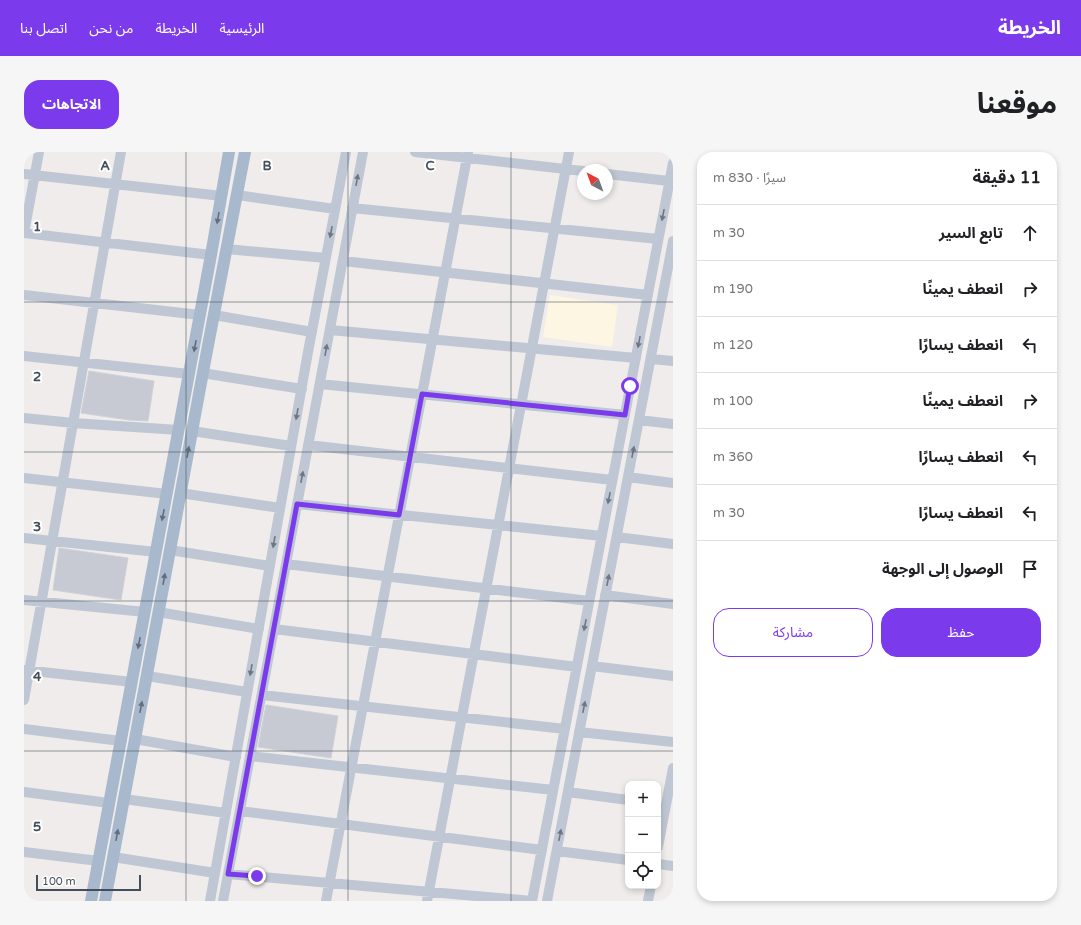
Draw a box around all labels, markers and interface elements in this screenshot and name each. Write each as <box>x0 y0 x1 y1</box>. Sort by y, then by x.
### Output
text: الخريطة <box>998 17 1061 39</box>
text: اتصل بنا <box>20 20 67 37</box>
text: من نحن <box>89 20 133 37</box>
text: الخريطة <box>155 20 197 37</box>
text: الرئيسية <box>219 20 264 37</box>
button: الاتجاهات <box>24 80 119 129</box>
text: موقعنا <box>977 87 1057 121</box>
text: A <box>100 158 110 174</box>
text: B <box>262 158 272 174</box>
text: C <box>425 158 435 174</box>
north arrow <box>577 164 613 200</box>
text: 11 دقيقة <box>972 167 1041 188</box>
text: سيرًا · 830 m <box>713 170 786 186</box>
one-way arrow <box>355 174 361 187</box>
one-way arrow <box>660 209 666 221</box>
one-way arrow <box>215 212 221 224</box>
text: 1 <box>33 219 41 235</box>
icon: ahead <box>1019 222 1041 244</box>
text: تابع السير <box>939 224 1003 242</box>
one-way arrow <box>328 225 334 238</box>
text: 30 m <box>713 225 745 241</box>
icon: right <box>1019 278 1041 300</box>
text: انعطف يمينًا <box>922 280 1003 298</box>
text: 190 m <box>713 281 753 297</box>
icon: left <box>1019 334 1041 356</box>
one-way arrow <box>635 336 641 348</box>
text: انعطف يسارًا <box>919 336 1003 354</box>
text: 120 m <box>713 337 753 353</box>
one-way arrow <box>191 340 197 352</box>
one-way arrow <box>323 343 329 356</box>
text: 2 <box>33 369 41 385</box>
route start <box>621 377 639 395</box>
icon: right <box>1019 390 1041 412</box>
text: انعطف يمينًا <box>922 392 1003 410</box>
text: 100 m <box>713 393 753 409</box>
one-way arrow <box>294 408 300 421</box>
one-way arrow <box>185 445 191 458</box>
one-way arrow <box>630 446 636 458</box>
icon: left <box>1019 446 1041 468</box>
text: انعطف يسارًا <box>919 448 1003 466</box>
text: 360 m <box>713 449 753 465</box>
one-way arrow <box>300 471 306 483</box>
one-way arrow <box>606 491 612 504</box>
icon: left <box>1019 502 1041 524</box>
text: انعطف يسارًا <box>919 504 1003 522</box>
text: 30 m <box>713 505 745 521</box>
one-way arrow <box>160 509 166 521</box>
text: 3 <box>33 519 41 535</box>
one-way arrow <box>271 536 277 548</box>
icon: arrive <box>1019 558 1041 580</box>
text: الوصول إلى الوجهة <box>882 560 1003 578</box>
one-way arrow <box>162 573 168 586</box>
one-way arrow <box>606 574 612 586</box>
button: مشاركة <box>713 608 873 657</box>
button: حفظ <box>881 608 1041 657</box>
one-way arrow <box>581 619 587 631</box>
one-way arrow <box>136 637 142 649</box>
one-way arrow <box>248 664 254 676</box>
text: 4 <box>33 669 42 685</box>
one-way arrow <box>138 701 144 713</box>
one-way arrow <box>581 701 587 714</box>
map controls <box>625 781 661 889</box>
button: + <box>625 781 661 817</box>
button: − <box>625 817 661 853</box>
text: 5 <box>33 819 41 835</box>
one-way arrow <box>115 829 121 841</box>
one-way arrow <box>557 829 563 841</box>
button: locate <box>625 853 661 889</box>
route end <box>248 867 266 885</box>
scale bar <box>36 873 141 892</box>
text: 100 m <box>42 875 76 888</box>

